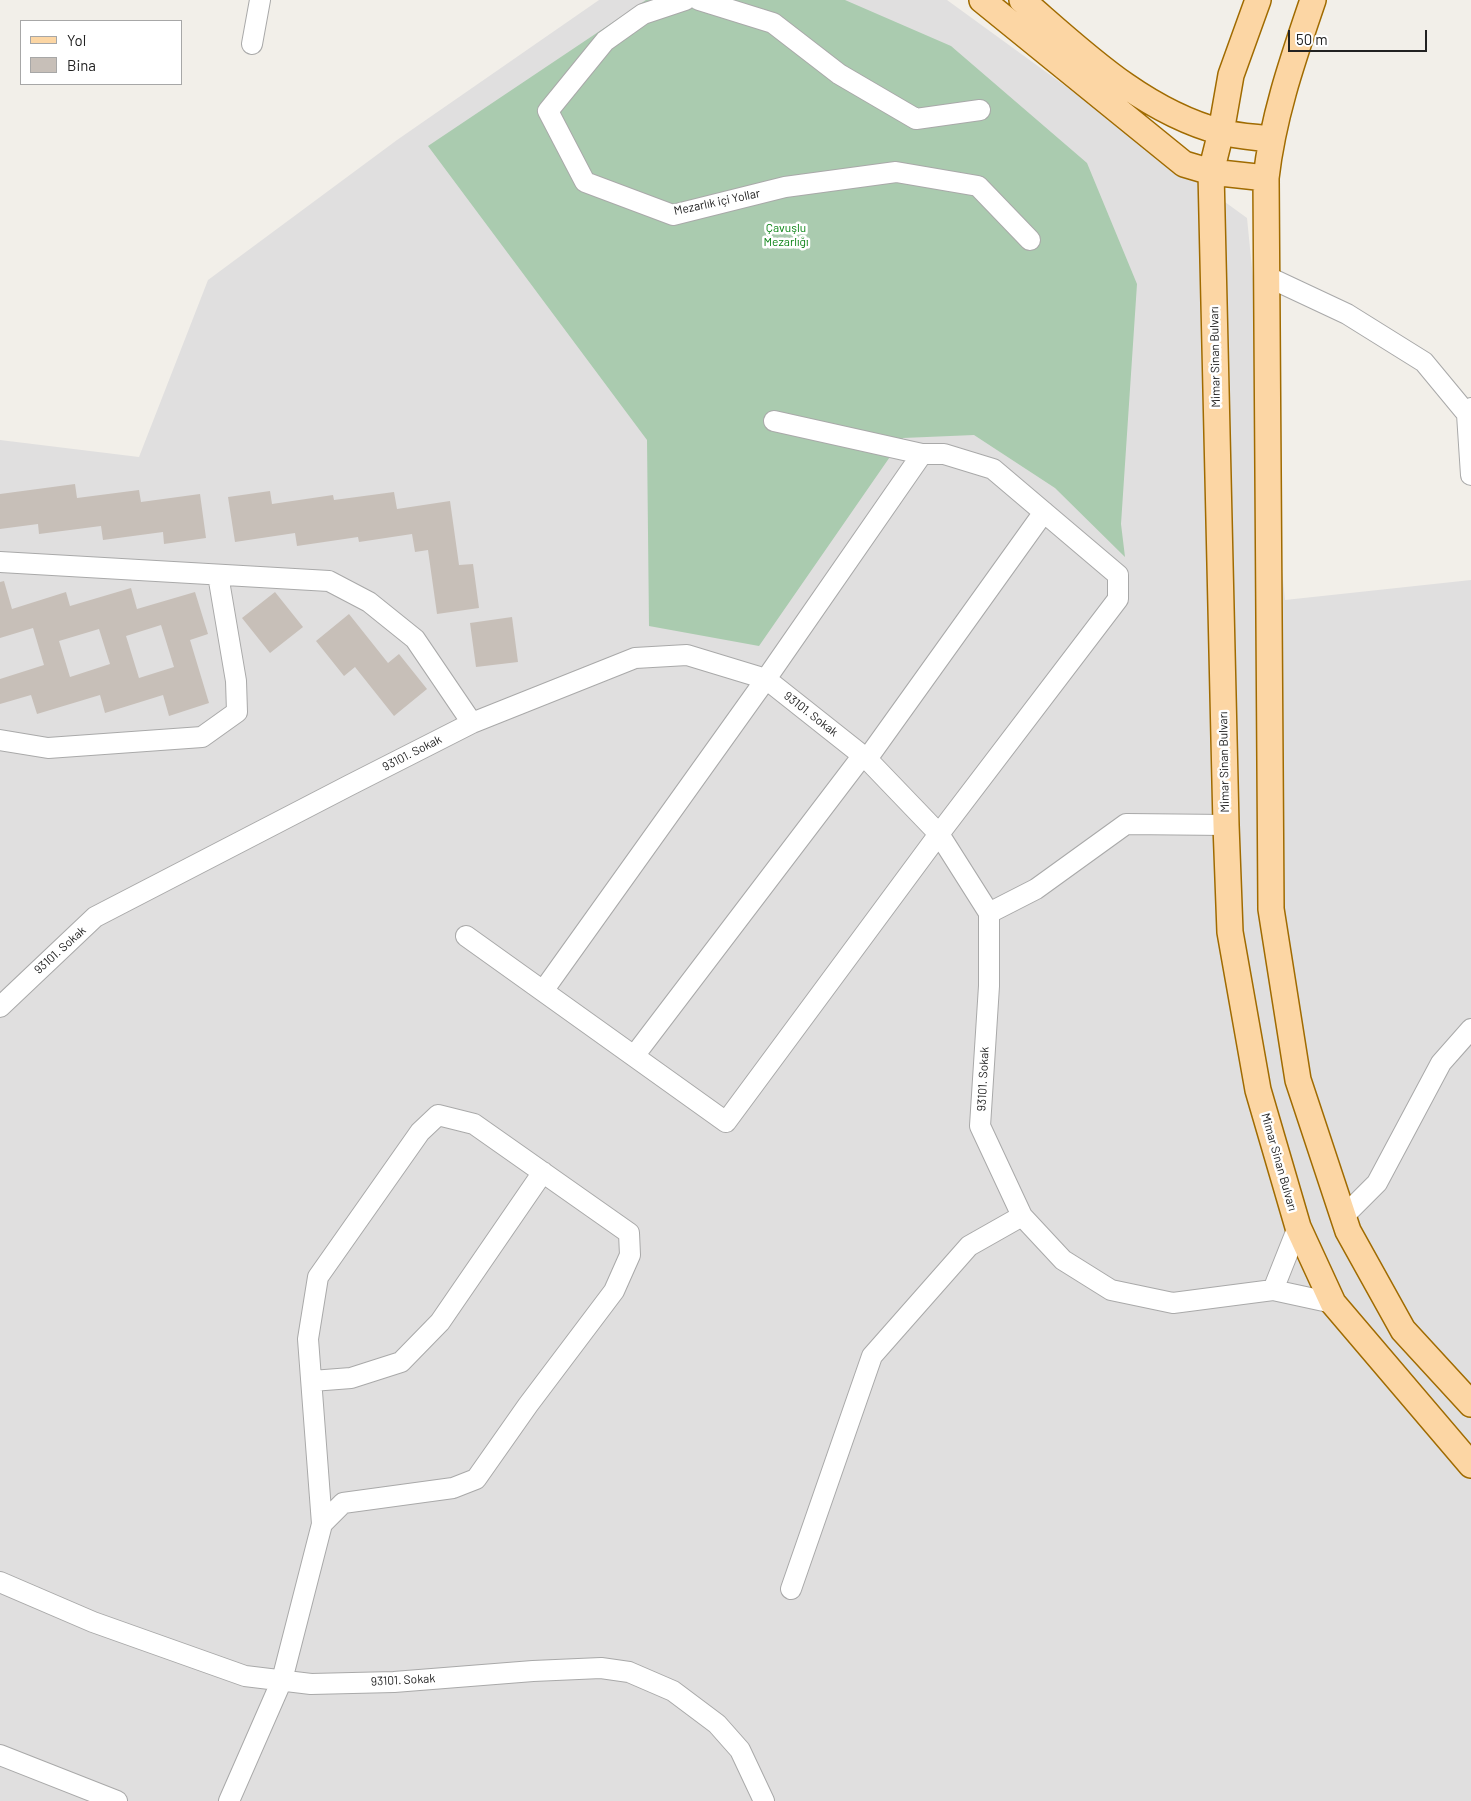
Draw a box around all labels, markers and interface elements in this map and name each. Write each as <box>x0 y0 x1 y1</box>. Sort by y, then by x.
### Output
legend <box>20 20 182 85</box>
scale bar <box>1291 20 1430 52</box>
text: 50 m <box>1296 30 1328 48</box>
text: Yol <box>67 31 86 49</box>
text: Bina <box>67 56 96 74</box>
street label: Mezarlık içi Yollar <box>673 186 761 218</box>
park label: Çavuşlu Mezarlığı <box>763 221 809 249</box>
street label: Mimar Sinan Bulvarı <box>1207 306 1223 408</box>
street label: 93101. Sokak <box>781 688 841 740</box>
street label: Mimar Sinan Bulvarı <box>1216 711 1232 813</box>
street label: 93101. Sokak <box>380 732 444 774</box>
street label: 93101. Sokak <box>31 923 89 977</box>
street label: 93101. Sokak <box>974 1046 992 1112</box>
street label: Mimar Sinan Bulvarı <box>1258 1111 1300 1213</box>
street label: 93101. Sokak <box>370 1671 436 1689</box>

